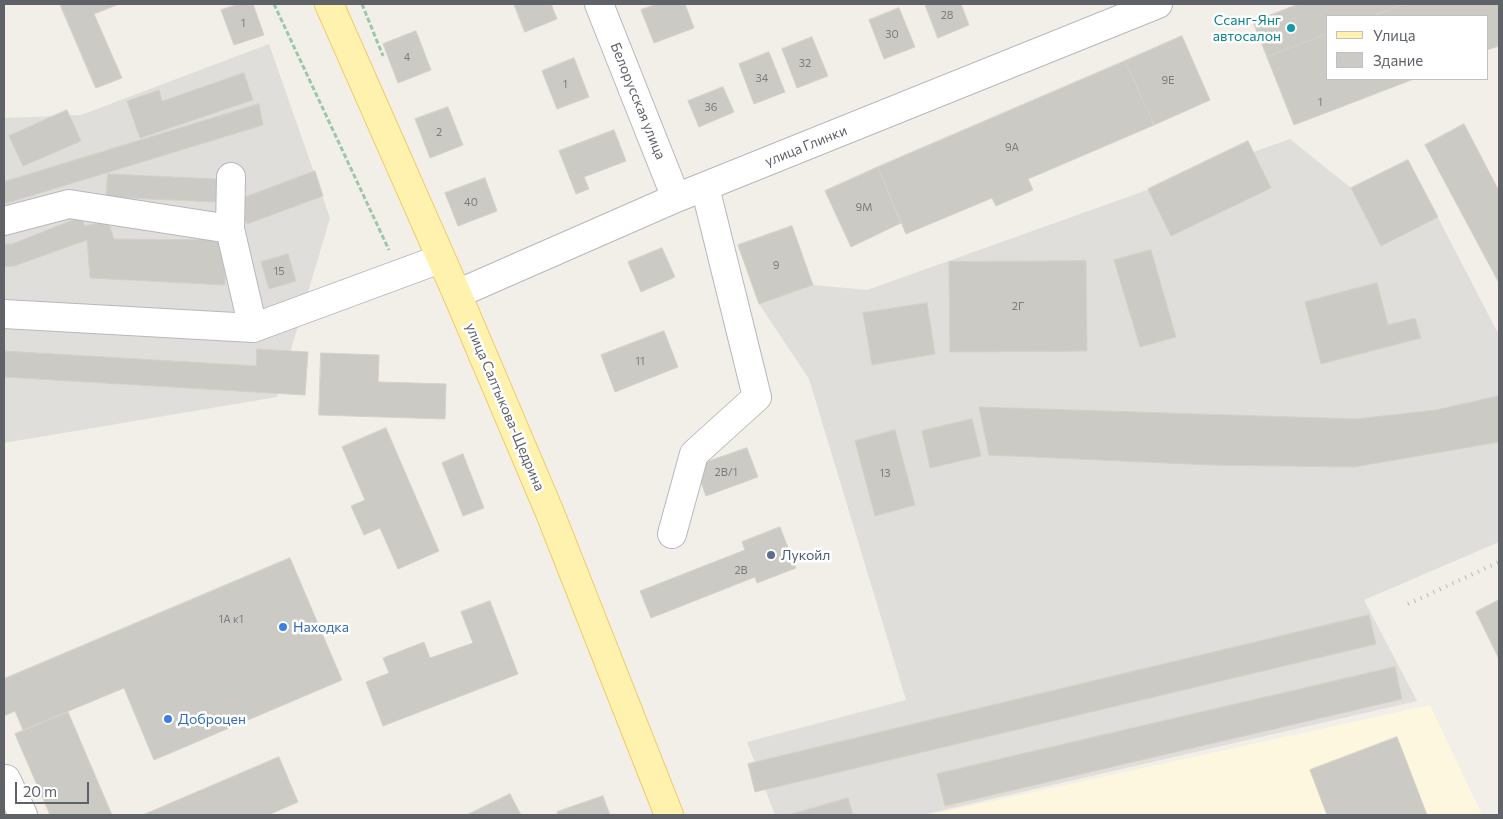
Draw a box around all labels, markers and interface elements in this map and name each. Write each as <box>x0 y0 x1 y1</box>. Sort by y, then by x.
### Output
house number: 28 <box>941 8 953 22</box>
place label: Ссанг-Янг автосалон <box>1213 12 1281 44</box>
legend <box>1326 15 1488 80</box>
house number: 1 <box>241 16 245 30</box>
marker: Ссанг-Янг автосалон <box>1285 22 1297 34</box>
text: Улица <box>1373 26 1415 44</box>
house number: 30 <box>885 27 899 41</box>
street label: Белорусская улица <box>607 40 669 162</box>
house number: 4 <box>404 50 410 64</box>
text: Здание <box>1373 51 1423 69</box>
house number: 32 <box>799 56 811 70</box>
house number: 34 <box>756 71 768 85</box>
house number: 9Е <box>1161 73 1175 87</box>
house number: 1 <box>563 77 567 91</box>
house number: 1 <box>1318 95 1322 109</box>
house number: 36 <box>705 100 717 114</box>
street label: улица Глинки <box>762 122 850 170</box>
house number: 2 <box>436 125 442 139</box>
house number: 9А <box>1005 140 1019 154</box>
house number: 40 <box>464 195 478 209</box>
house number: 9М <box>855 200 873 214</box>
house number: 9 <box>773 258 779 272</box>
house number: 15 <box>273 264 285 278</box>
house number: 2Г <box>1012 299 1024 313</box>
street label: улица Салтыкова-Щедрина <box>462 321 548 493</box>
house number: 11 <box>635 354 645 368</box>
house number: 2В/1 <box>715 465 737 479</box>
house number: 13 <box>880 466 890 480</box>
place label: Лукойл <box>781 547 830 563</box>
marker: Лукойл <box>765 549 777 561</box>
house number: 2В <box>734 563 748 577</box>
house number: 1А к1 <box>219 612 243 626</box>
place label: Находка <box>293 619 349 635</box>
marker: Находка <box>277 621 289 633</box>
place label: Доброцен <box>178 711 246 727</box>
marker: Доброцен <box>162 713 174 725</box>
scale bar <box>18 772 91 804</box>
text: 20 m <box>23 782 57 800</box>

